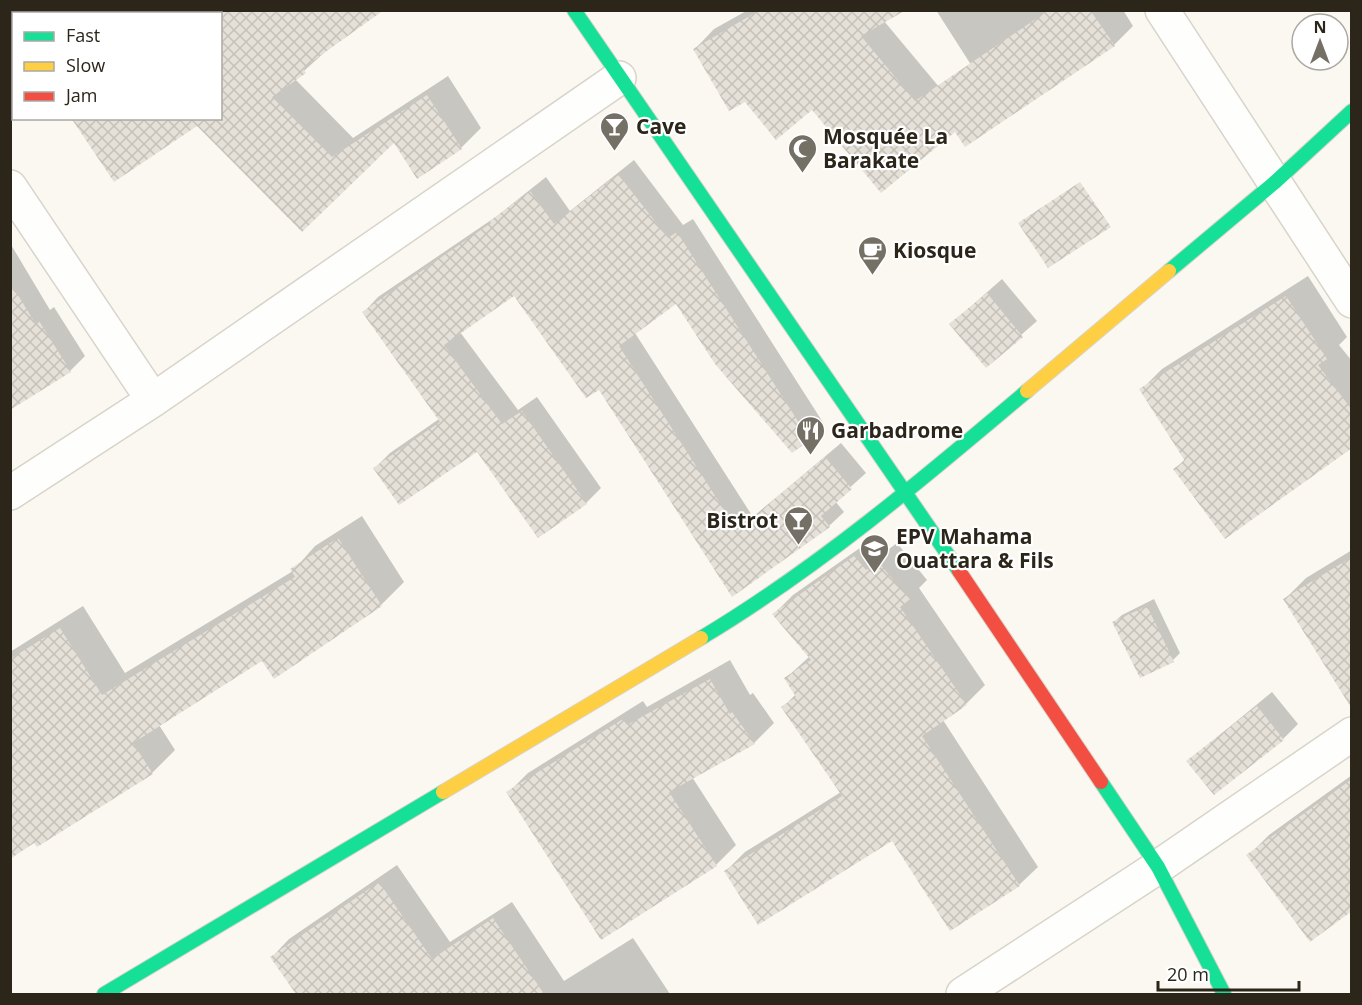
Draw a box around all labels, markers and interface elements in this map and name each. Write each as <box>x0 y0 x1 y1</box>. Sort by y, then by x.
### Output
legend <box>12 12 222 120</box>
north arrow <box>1290 12 1350 72</box>
text: N <box>1313 16 1327 38</box>
text: Fast <box>66 23 100 47</box>
text: Slow <box>66 53 105 77</box>
text: Jam <box>64 83 98 107</box>
bar icon: Cave <box>599 110 631 152</box>
place label: Cave <box>636 112 686 140</box>
place label: Mosquée La Barakate <box>823 122 948 174</box>
mosque icon: Mosquée La Barakate <box>786 132 818 174</box>
cafe icon: Kiosque <box>856 234 888 276</box>
place label: Kiosque <box>893 236 976 264</box>
restaurant icon: Garbadrome <box>794 414 826 456</box>
place label: Garbadrome <box>831 416 963 444</box>
bar icon: Bistrot <box>783 504 815 546</box>
place label: Bistrot <box>706 506 778 534</box>
place label: EPV Mahama Ouattara & Fils <box>896 522 1054 574</box>
school or university icon: EPV Mahama Ouattara & Fils <box>859 532 891 574</box>
scale bar <box>1158 954 1299 992</box>
text: 20 m <box>1167 962 1209 986</box>

